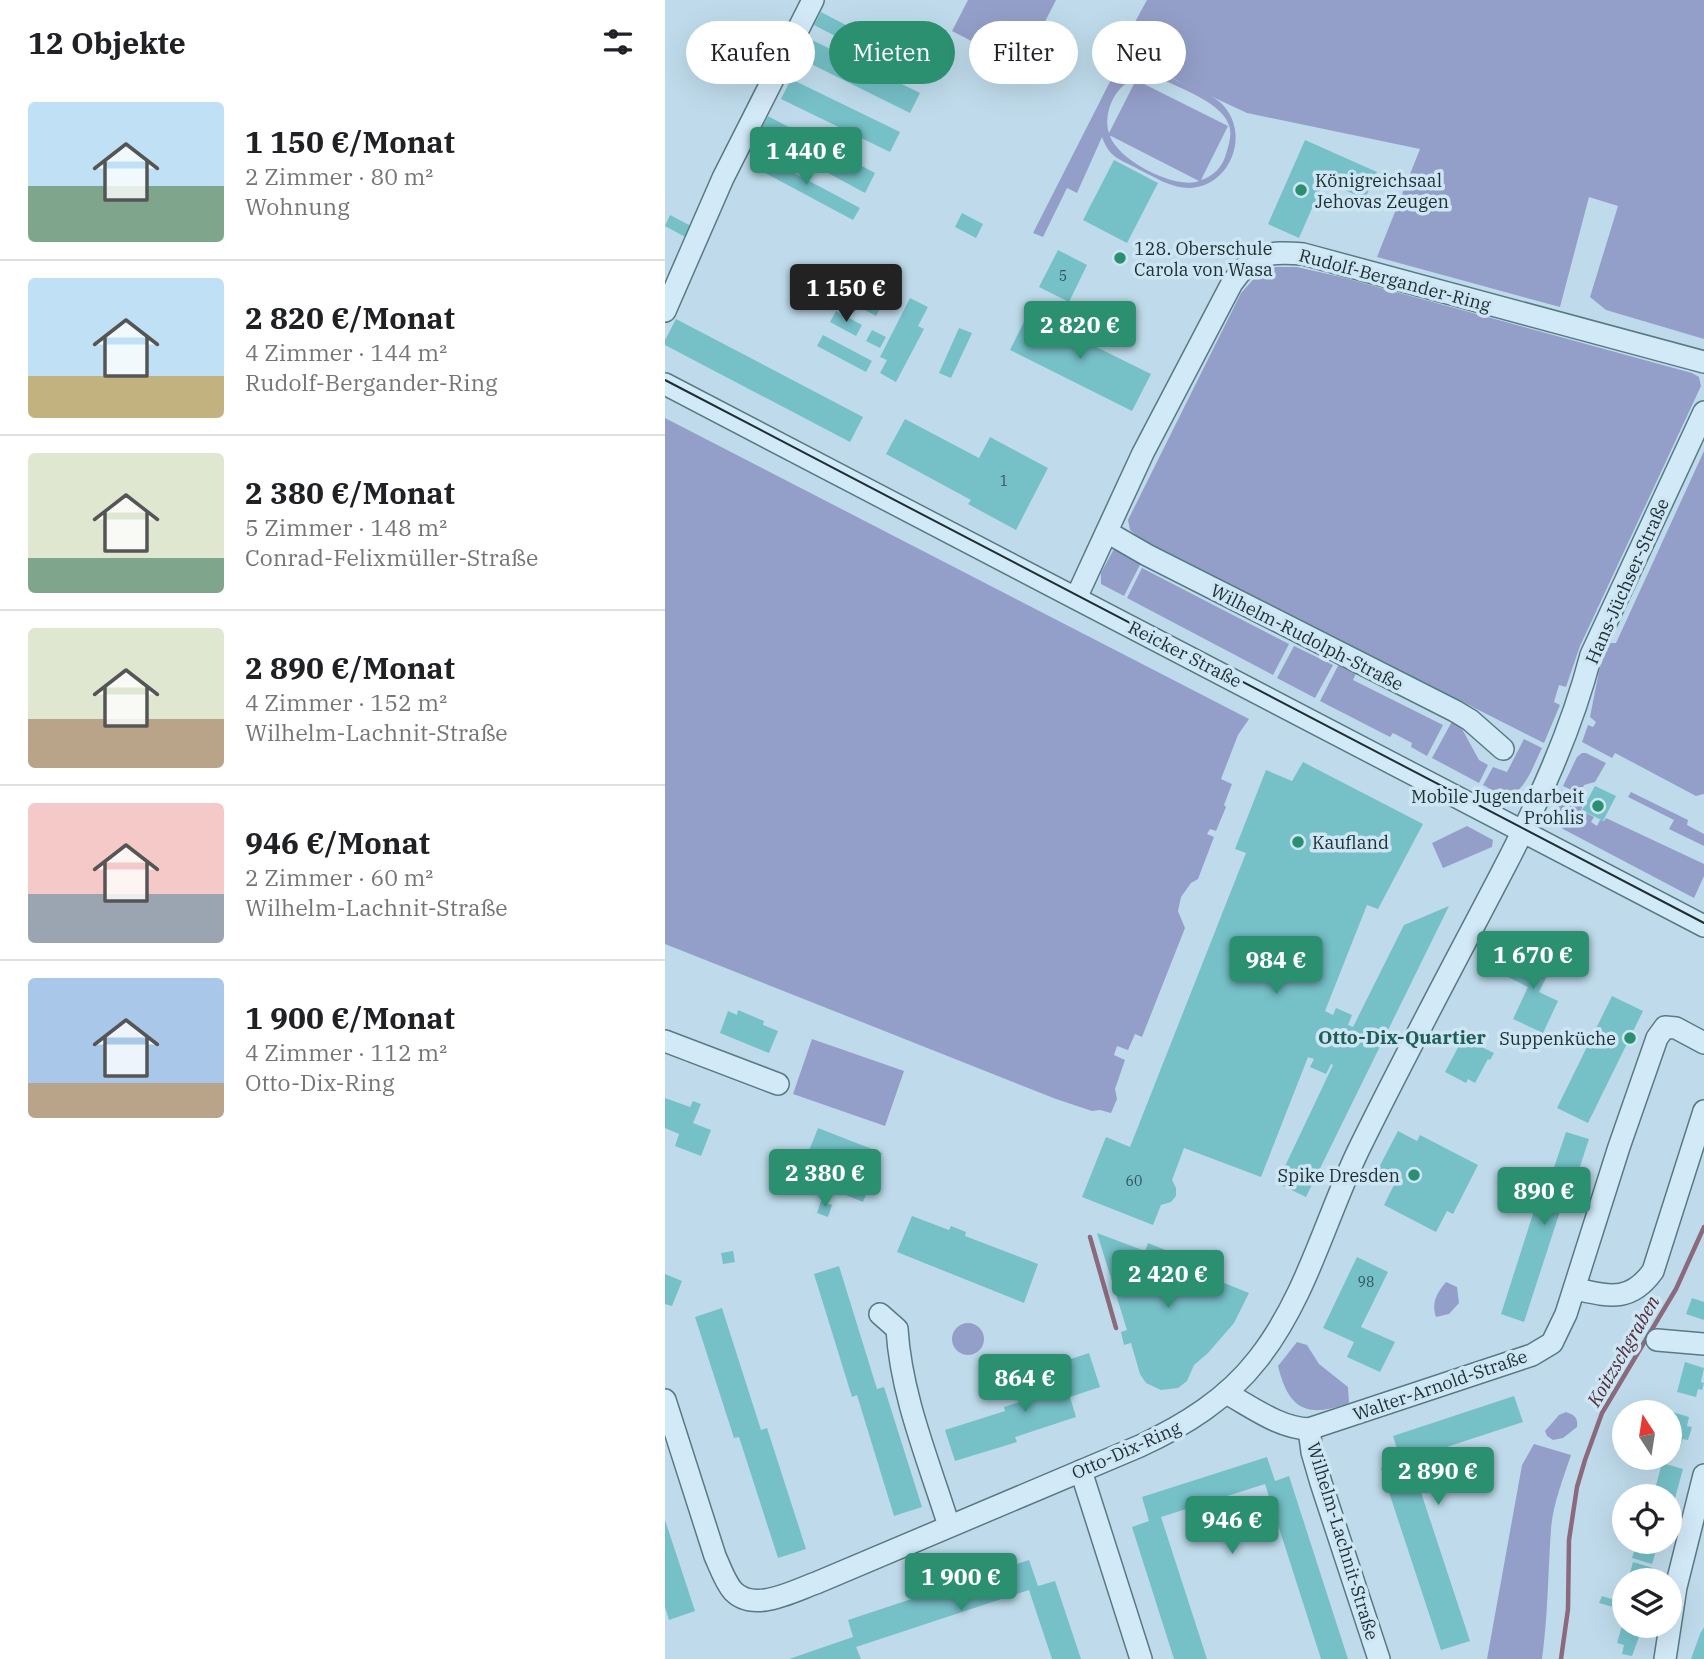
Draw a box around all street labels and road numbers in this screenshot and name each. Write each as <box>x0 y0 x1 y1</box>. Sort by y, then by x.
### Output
street label: Rudolf-Bergander-Ring <box>1297 243 1494 317</box>
street label: Hans-Jüchser-Straße <box>1580 495 1674 667</box>
street label: Wilhelm-Rudolph-Straße <box>1207 578 1407 696</box>
street label: Reicker Straße <box>1124 616 1246 692</box>
street label: Walter-Arnold-Straße <box>1350 1344 1530 1426</box>
street label: Otto-Dix-Ring <box>1068 1416 1184 1484</box>
street label: Wilhelm-Lachnit-Straße <box>1302 1439 1384 1643</box>

